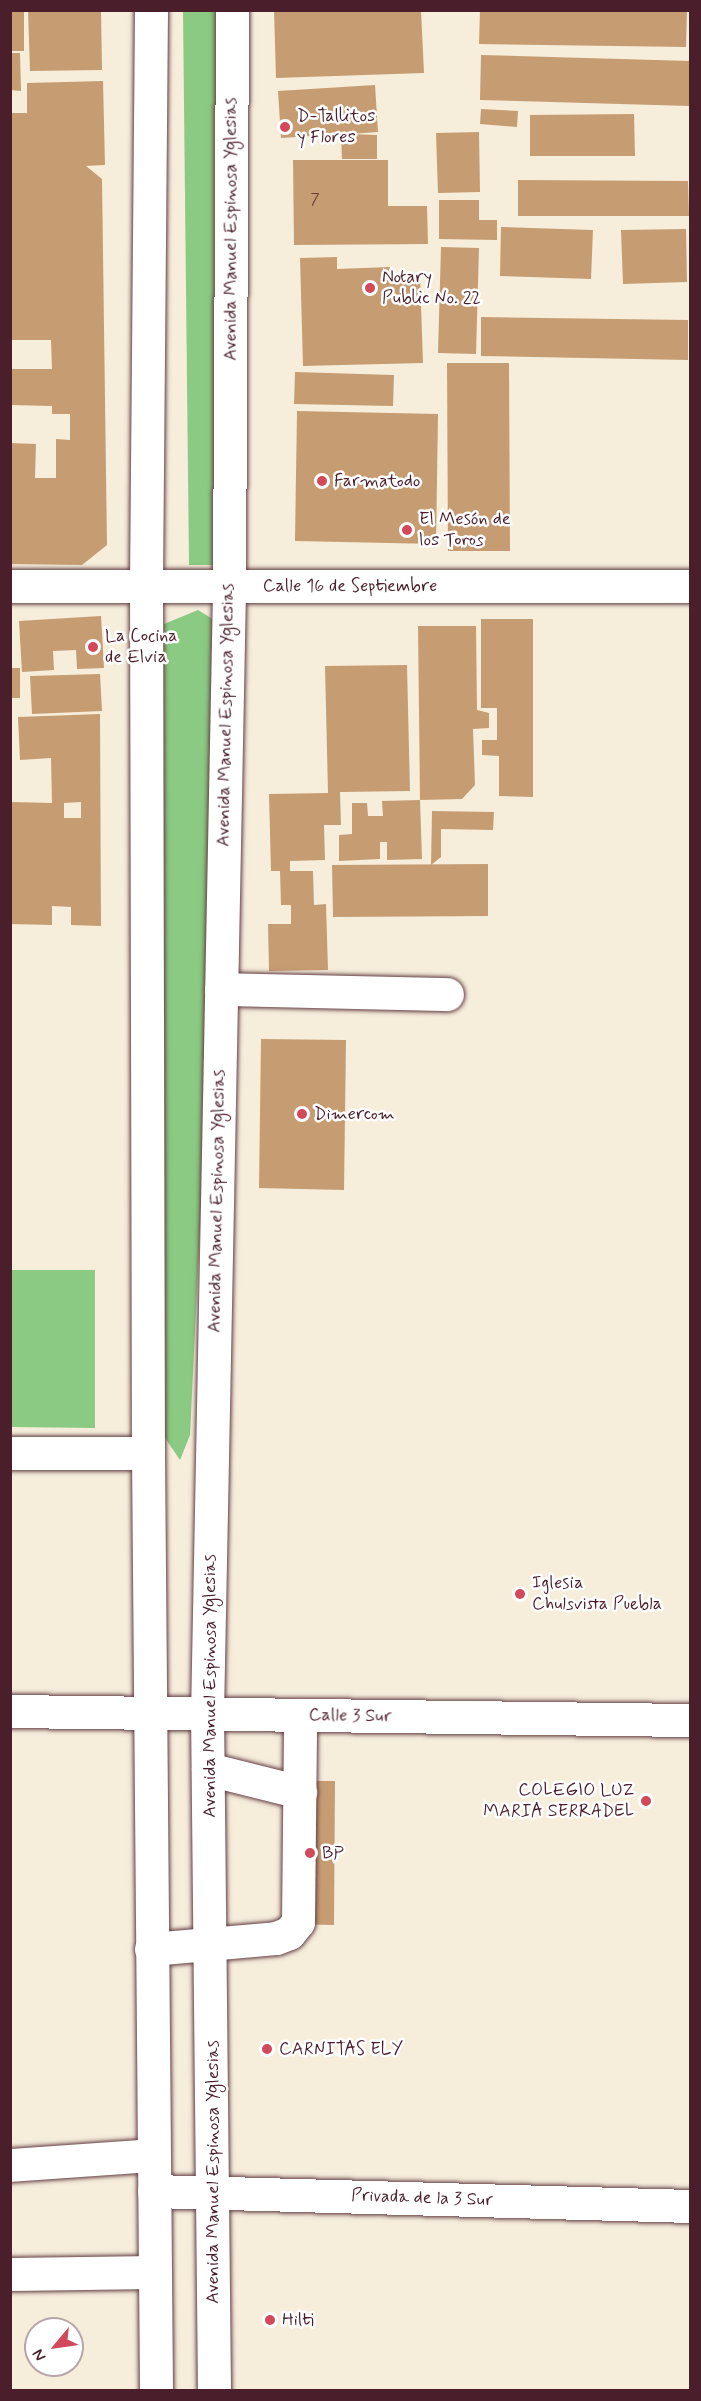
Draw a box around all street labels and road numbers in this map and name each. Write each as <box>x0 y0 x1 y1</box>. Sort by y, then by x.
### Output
street label: Avenida Manuel Espinosa Yglesias <box>220 99 242 359</box>
street label: Calle 16 de Septiembre <box>261 575 439 597</box>
street label: Avenida Manuel Espinosa Yglesias <box>213 584 239 846</box>
street label: Avenida Manuel Espinosa Yglesias <box>204 1070 230 1332</box>
street label: Avenida Manuel Espinosa Yglesias <box>199 1556 221 1816</box>
street label: Calle 3 Sur <box>308 1704 392 1728</box>
street label: Avenida Manuel Espinosa Yglesias <box>202 2042 224 2302</box>
street label: Privada de la 3 Sur <box>351 2185 493 2211</box>

